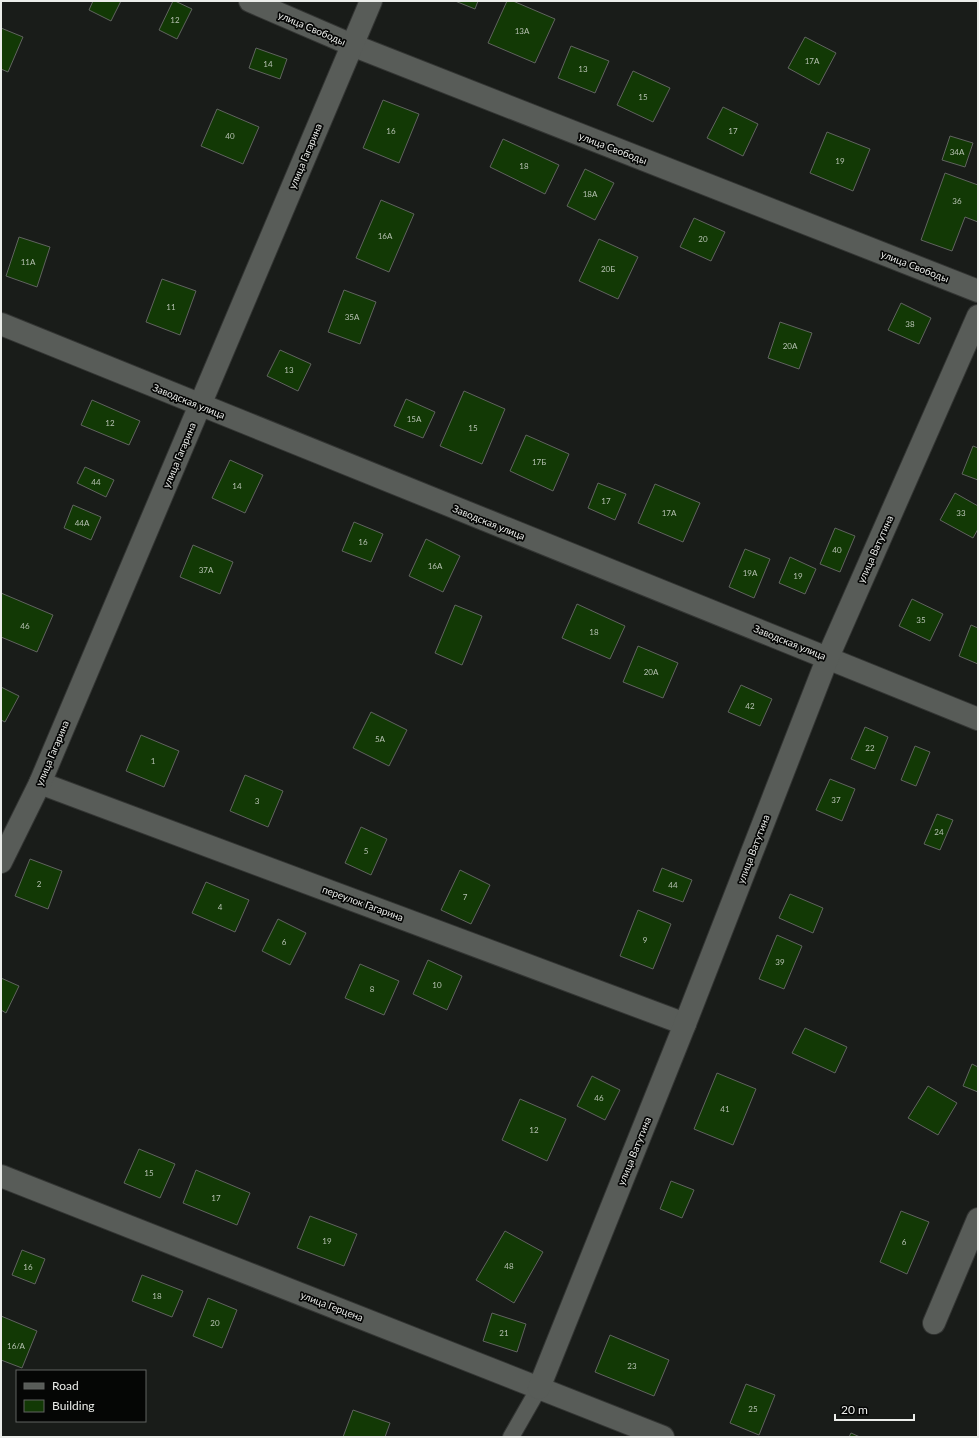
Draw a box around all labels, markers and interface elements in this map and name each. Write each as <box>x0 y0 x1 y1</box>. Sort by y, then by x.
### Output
street label: улица Свободы <box>277 8 347 48</box>
house number: 12 <box>170 15 180 25</box>
house number: 13А <box>515 26 530 36</box>
house number: 17А <box>805 56 820 66</box>
house number: 14 <box>263 59 273 69</box>
house number: 13 <box>578 64 588 74</box>
house number: 15 <box>638 92 648 102</box>
street label: улица Гагарина <box>286 122 324 190</box>
house number: 16 <box>386 126 396 136</box>
house number: 17 <box>728 126 738 136</box>
street label: улица Свободы <box>577 130 649 166</box>
house number: 40 <box>225 131 235 141</box>
house number: 34А <box>950 147 965 157</box>
house number: 19 <box>835 156 845 166</box>
house number: 18 <box>519 161 529 171</box>
house number: 18А <box>583 189 598 199</box>
house number: 36 <box>952 196 962 206</box>
house number: 16А <box>378 231 393 241</box>
house number: 20 <box>698 234 708 244</box>
street label: улица Свободы <box>879 248 951 284</box>
house number: 11А <box>21 257 36 267</box>
house number: 20Б <box>601 264 615 274</box>
house number: 11 <box>166 302 176 312</box>
house number: 35А <box>345 312 360 322</box>
house number: 38 <box>905 319 915 329</box>
house number: 20А <box>783 341 798 351</box>
house number: 13 <box>284 365 294 375</box>
street label: Заводская улица <box>151 381 227 421</box>
house number: 15А <box>407 414 422 424</box>
house number: 12 <box>105 418 115 428</box>
street label: улица Гагарина <box>160 421 198 489</box>
house number: 15 <box>468 423 478 433</box>
house number: 17Б <box>532 457 546 467</box>
house number: 44 <box>91 477 101 487</box>
house number: 14 <box>232 481 242 491</box>
house number: 17 <box>601 496 611 506</box>
street label: Заводская улица <box>451 502 527 542</box>
house number: 17А <box>662 508 677 518</box>
house number: 33 <box>956 508 966 518</box>
street label: улица Ватутина <box>855 513 895 585</box>
house number: 44А <box>75 518 90 528</box>
house number: 16 <box>358 537 368 547</box>
house number: 40 <box>832 545 842 555</box>
house number: 16А <box>428 561 443 571</box>
house number: 37А <box>199 565 214 575</box>
house number: 19А <box>743 568 758 578</box>
house number: 19 <box>793 571 803 581</box>
house number: 35 <box>916 615 926 625</box>
house number: 46 <box>20 621 30 631</box>
street label: Заводская улица <box>752 622 828 662</box>
house number: 18 <box>589 627 599 637</box>
house number: 20А <box>644 667 659 677</box>
house number: 42 <box>745 701 755 711</box>
street label: улица Гагарина <box>33 719 71 787</box>
house number: 5А <box>375 734 386 744</box>
house number: 22 <box>865 743 875 753</box>
house number: 1 <box>151 756 156 766</box>
house number: 37 <box>831 795 841 805</box>
house number: 3 <box>255 796 260 806</box>
street label: улица Ватутина <box>734 813 772 885</box>
house number: 24 <box>934 827 944 837</box>
house number: 5 <box>364 846 369 856</box>
house number: 2 <box>37 879 42 889</box>
house number: 44 <box>668 880 678 890</box>
street label: переулок Гагарина <box>321 883 405 923</box>
house number: 7 <box>463 892 468 902</box>
house number: 4 <box>218 902 223 912</box>
house number: 9 <box>643 935 648 945</box>
house number: 6 <box>282 937 287 947</box>
house number: 39 <box>775 957 785 967</box>
house number: 10 <box>432 980 442 990</box>
house number: 8 <box>370 984 375 994</box>
house number: 46 <box>594 1093 604 1103</box>
house number: 41 <box>720 1104 730 1114</box>
street label: улица Ватутина <box>615 1115 653 1187</box>
house number: 12 <box>529 1125 539 1135</box>
house number: 15 <box>144 1168 154 1178</box>
house number: 17 <box>211 1193 221 1203</box>
house number: 19 <box>322 1236 332 1246</box>
house number: 6 <box>902 1237 907 1247</box>
house number: 48 <box>504 1261 514 1271</box>
house number: 16 <box>23 1262 33 1272</box>
street label: улица Герцена <box>299 1289 365 1323</box>
house number: 18 <box>152 1291 162 1301</box>
house number: 20 <box>210 1318 220 1328</box>
house number: 21 <box>499 1328 509 1338</box>
house number: 16/А <box>7 1341 26 1351</box>
house number: 23 <box>627 1361 637 1371</box>
legend <box>16 1370 146 1422</box>
text: Road <box>52 1378 79 1393</box>
scale bar <box>835 1396 914 1422</box>
text: Building <box>52 1398 95 1413</box>
text: 20 m <box>841 1402 868 1417</box>
house number: 25 <box>748 1404 758 1414</box>

